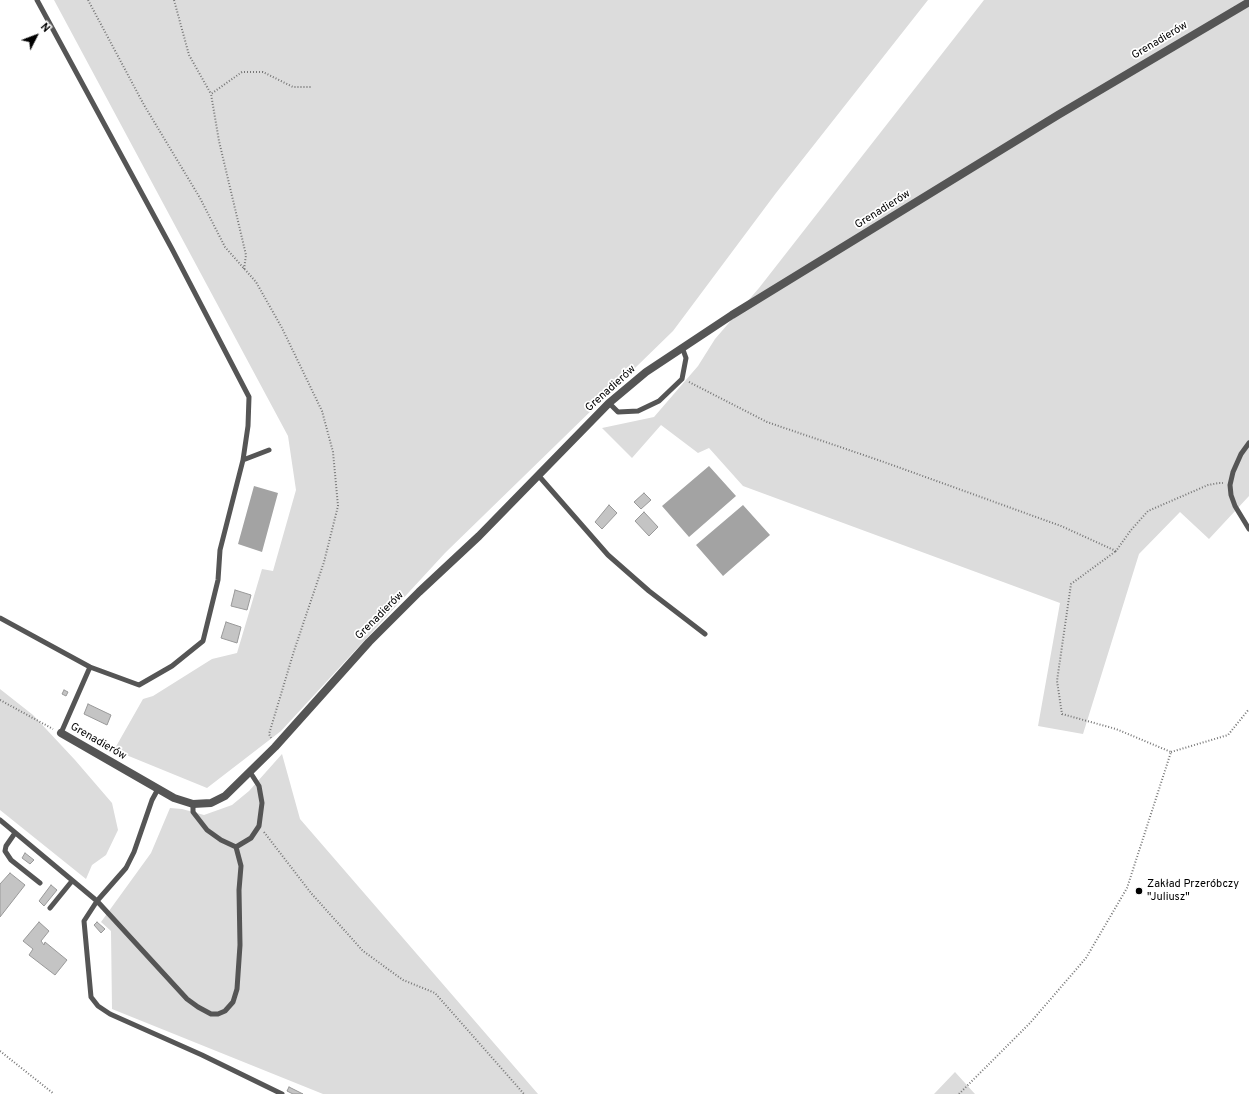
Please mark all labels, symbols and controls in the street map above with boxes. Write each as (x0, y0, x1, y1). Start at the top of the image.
north arrow (16, 16, 56, 56)
street label: Grenadierów (1130, 19, 1190, 63)
text: N (37, 20, 53, 36)
street label: Grenadierów (853, 188, 913, 232)
street label: Grenadierów (583, 363, 639, 415)
street label: Grenadierów (353, 589, 407, 643)
street label: Grenadierów (68, 721, 128, 763)
place label: Zakład Przeróbczy "Juliusz" (1147, 878, 1239, 904)
marker: Zakład Przeróbczy "Juliusz" (1134, 886, 1144, 896)

